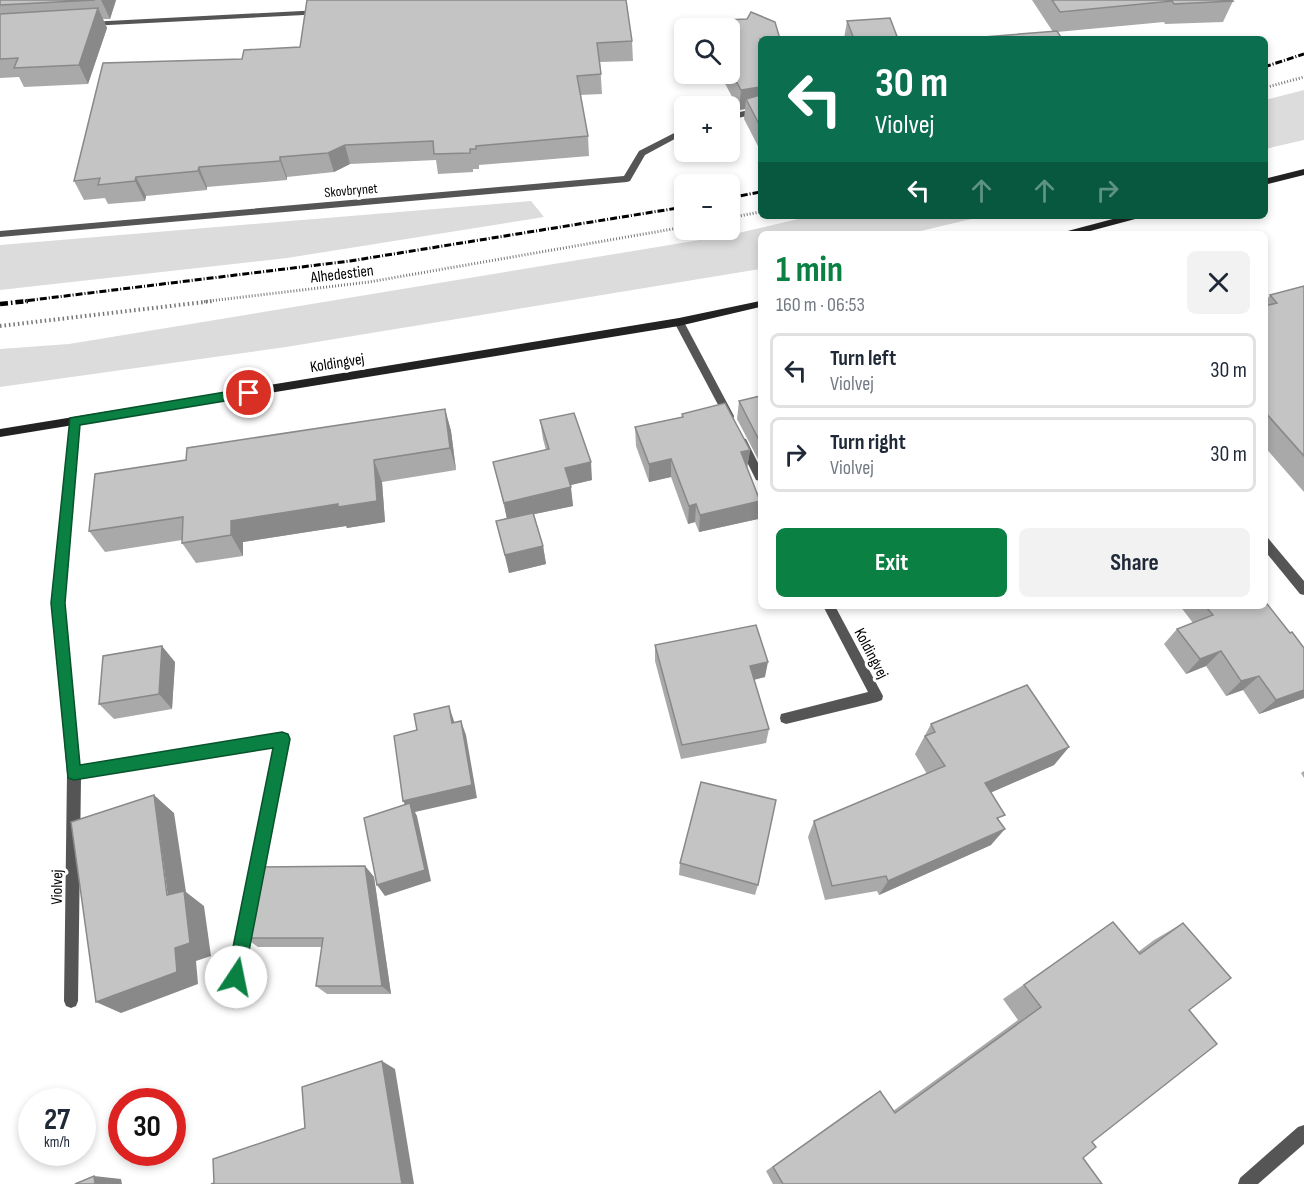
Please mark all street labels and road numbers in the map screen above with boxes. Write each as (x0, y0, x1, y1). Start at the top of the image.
street label: Skovbrynet (324, 180, 378, 201)
street label: Alhedestien (309, 261, 375, 288)
street label: Koldingvej (309, 350, 366, 377)
street label: Koldingvej (849, 625, 892, 682)
street label: Violvej (48, 869, 67, 905)

